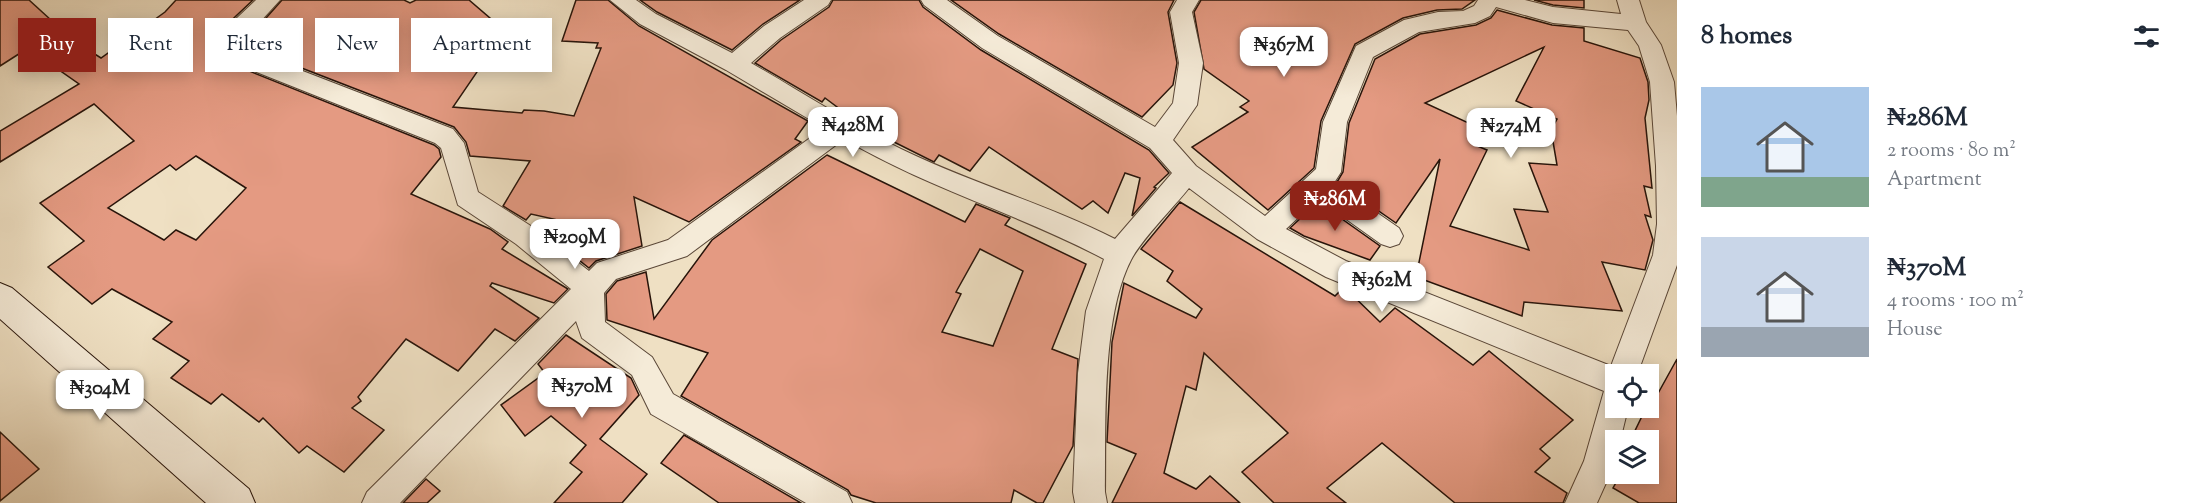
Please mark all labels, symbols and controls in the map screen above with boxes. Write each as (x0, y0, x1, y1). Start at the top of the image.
chip: Buy (18, 18, 96, 72)
chip: Rent (108, 18, 193, 72)
chip: Filters (205, 18, 303, 72)
chip: New (315, 18, 399, 72)
chip: Apartment (411, 18, 552, 72)
text: 8 homes (1701, 18, 1792, 55)
icon: filters (2130, 20, 2163, 53)
pin: ₦367M (1242, 27, 1326, 78)
text: ₦367M (1254, 32, 1314, 61)
text: ₦286M (1887, 100, 1968, 137)
pin: ₦428M (811, 107, 895, 158)
pin: ₦274M (1469, 108, 1553, 159)
icon: home (1749, 111, 1821, 183)
text: ₦428M (822, 112, 884, 141)
text: ₦274M (1481, 113, 1541, 142)
text: 2 rooms · 80 m² (1887, 137, 2016, 166)
text: Apartment (1887, 166, 1982, 195)
pin: ₦286M (1293, 181, 1377, 232)
text: ₦286M (1304, 186, 1366, 215)
pin: ₦209M (533, 219, 617, 270)
text: ₦209M (544, 224, 606, 253)
text: ₦370M (1887, 250, 1966, 287)
icon: home (1749, 261, 1821, 333)
pin: ₦362M (1340, 262, 1424, 313)
text: ₦362M (1352, 267, 1412, 296)
text: 4 rooms · 100 m² (1887, 287, 2024, 316)
text: House (1887, 316, 1942, 345)
map controls (1605, 364, 1659, 484)
button: locate (1605, 364, 1659, 418)
pin: ₦370M (540, 368, 624, 419)
pin: ₦304M (58, 370, 142, 421)
text: ₦370M (552, 373, 612, 402)
text: ₦304M (70, 375, 130, 404)
button: layers (1605, 430, 1659, 484)

